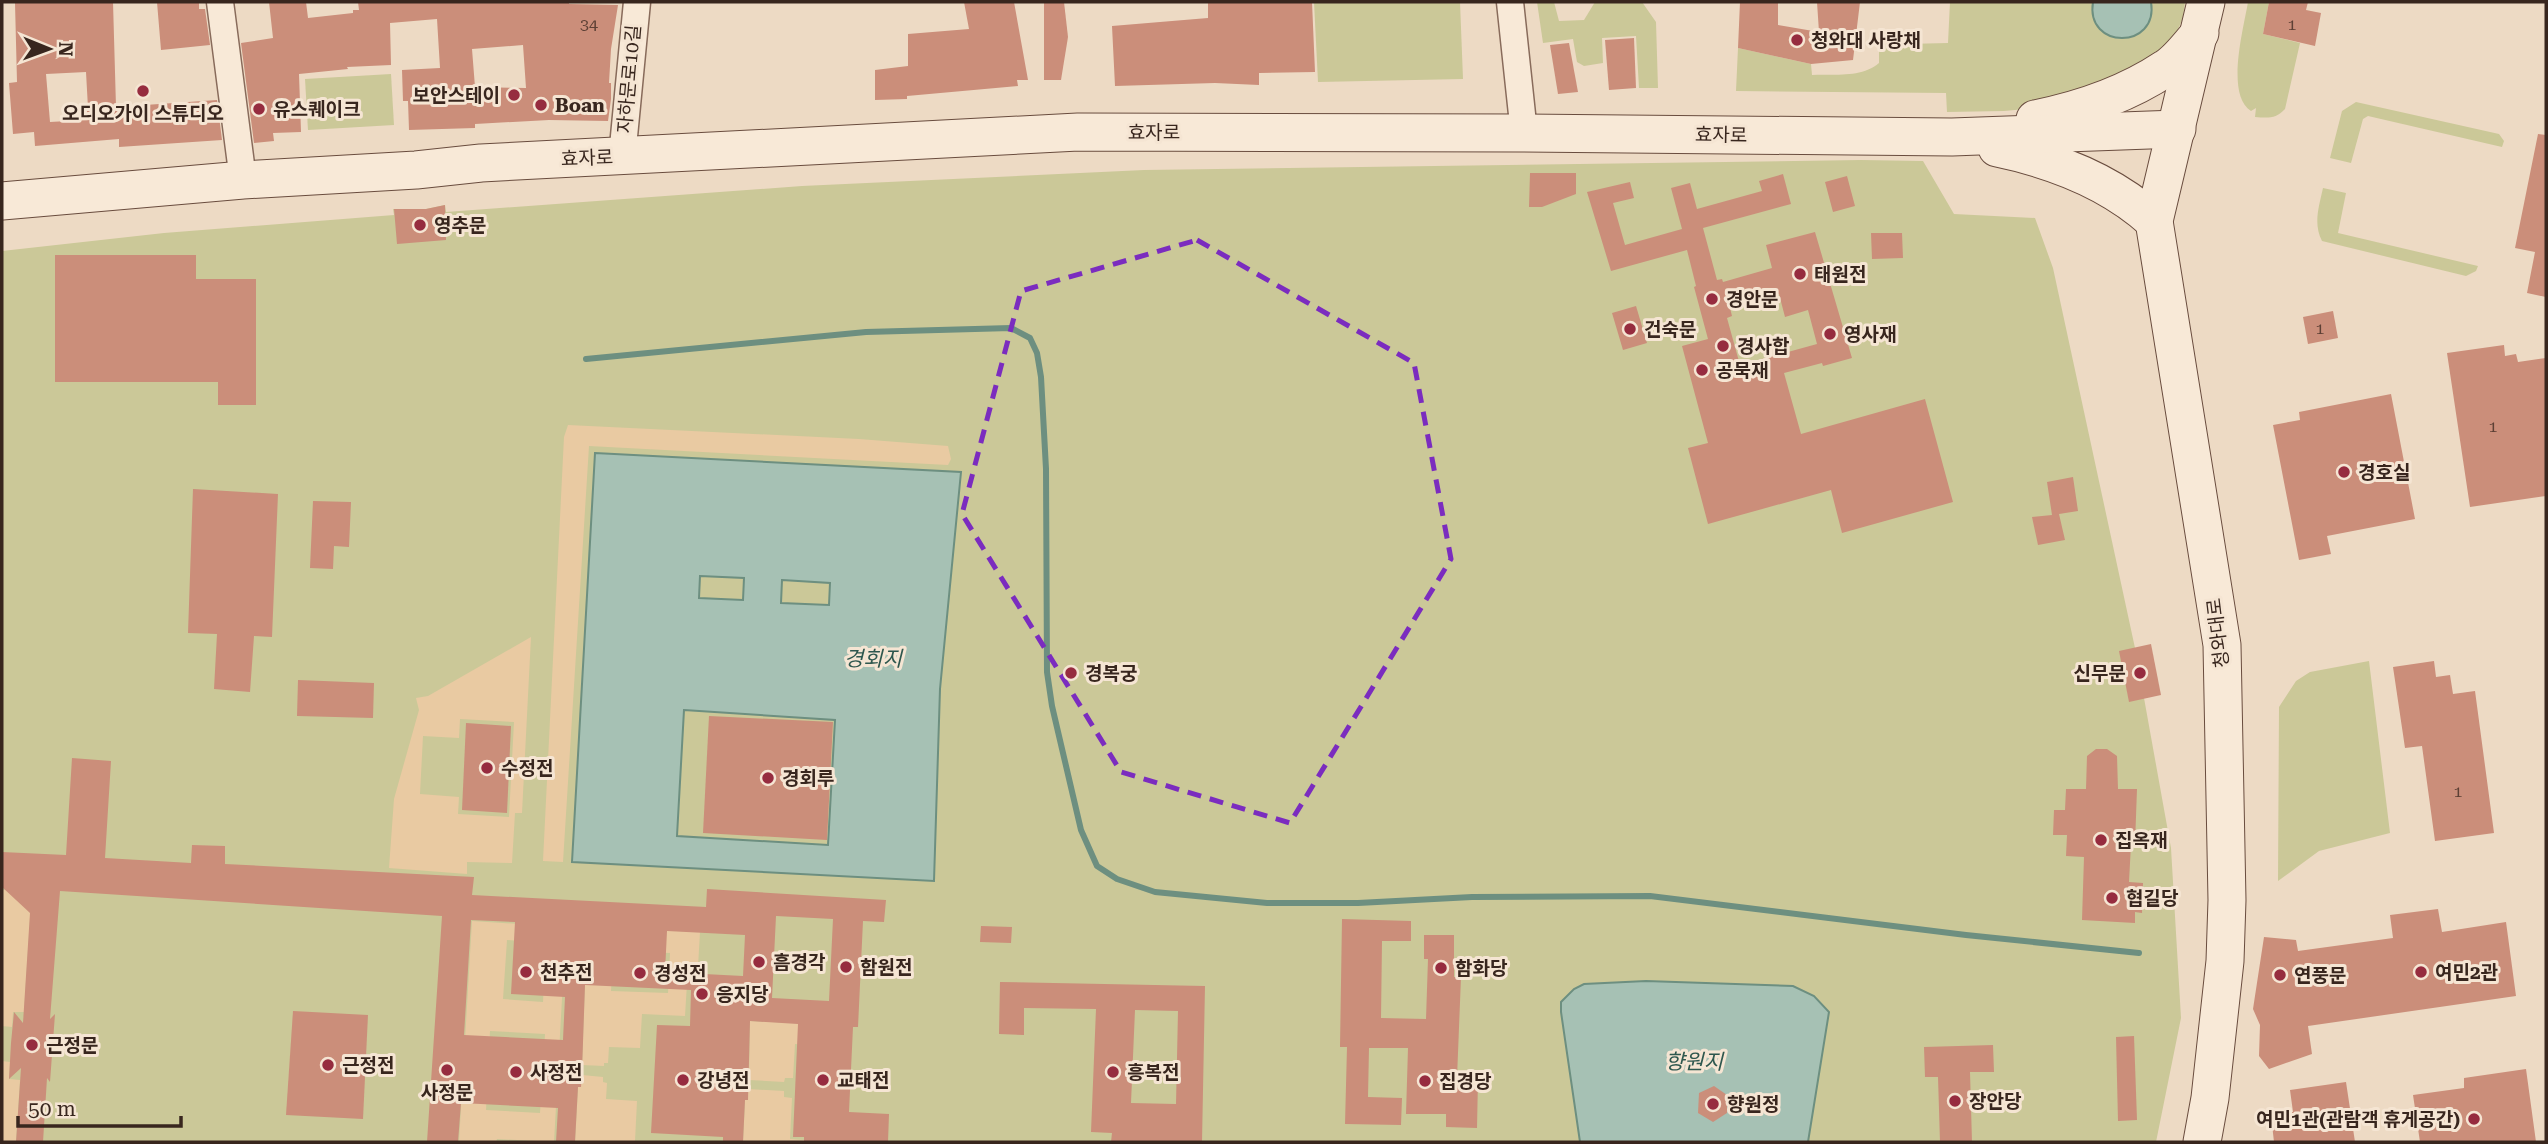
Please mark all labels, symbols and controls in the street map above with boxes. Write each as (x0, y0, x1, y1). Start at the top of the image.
north arrow (14, 14, 84, 84)
house number: 34 (580, 15, 598, 34)
house number: 1 (2288, 15, 2297, 34)
street label: 자하문로10길 (613, 24, 645, 134)
place label: 청와대 사랑채 (1811, 29, 1921, 52)
marker: 청와대 사랑채 (1789, 32, 1805, 48)
text: N (54, 42, 77, 57)
marker: 오디오가이 스튜디오 (135, 83, 151, 99)
place label: 보안스테이 (413, 84, 500, 107)
marker: 보안스테이 (506, 87, 522, 103)
place label: Boan (555, 94, 605, 117)
marker: Boan (533, 97, 549, 113)
place label: 유스퀘이크 (273, 98, 360, 121)
marker: 유스퀘이크 (251, 101, 267, 117)
place label: 오디오가이 스튜디오 (62, 102, 224, 125)
street label: 효자로 (1128, 121, 1180, 144)
street label: 효자로 (1695, 123, 1747, 147)
street label: 효자로 (560, 146, 614, 170)
place label: 영추문 (434, 214, 486, 237)
marker: 영추문 (412, 217, 428, 233)
place label: 태원전 (1814, 263, 1866, 286)
marker: 태원전 (1792, 266, 1808, 282)
place label: 경안문 (1726, 288, 1778, 311)
marker: 경안문 (1704, 291, 1720, 307)
place label: 건숙문 (1644, 318, 1696, 341)
house number: 1 (2316, 319, 2325, 338)
marker: 건숙문 (1622, 321, 1638, 337)
place label: 영사재 (1844, 323, 1896, 346)
marker: 영사재 (1822, 326, 1838, 342)
place label: 경사합 (1737, 335, 1789, 358)
marker: 경사합 (1715, 338, 1731, 354)
place label: 공묵재 (1716, 359, 1768, 382)
marker: 공묵재 (1694, 362, 1710, 378)
house number: 1 (2489, 417, 2498, 436)
place label: 경호실 (2358, 461, 2410, 484)
marker: 경호실 (2336, 464, 2352, 480)
street label: 청와대로 (2202, 597, 2234, 669)
water label: 경회지 (844, 647, 904, 671)
place label: 경복궁 (1085, 662, 1137, 685)
place label: 신무문 (2074, 662, 2126, 685)
marker: 경복궁 (1063, 665, 1079, 681)
marker: 신무문 (2132, 665, 2148, 681)
place label: 수정전 (501, 757, 553, 780)
marker: 수정전 (479, 760, 495, 776)
place label: 경회루 (782, 767, 834, 790)
marker: 경회루 (760, 770, 776, 786)
house number: 1 (2454, 782, 2463, 801)
place label: 집옥재 (2115, 829, 2167, 852)
marker: 집옥재 (2093, 832, 2109, 848)
place label: 협길당 (2126, 887, 2179, 910)
marker: 협길당 (2104, 890, 2120, 906)
place label: 흠경각 (773, 951, 825, 974)
marker: 흠경각 (751, 954, 767, 970)
place label: 함원전 (860, 956, 912, 979)
place label: 함화당 (1455, 957, 1508, 980)
marker: 함원전 (838, 959, 854, 975)
marker: 함화당 (1433, 960, 1449, 976)
place label: 천추전 (540, 961, 592, 984)
place label: 여민2관 (2435, 961, 2499, 984)
place label: 경성전 (654, 962, 706, 985)
marker: 천추전 (518, 964, 534, 980)
place label: 연풍문 (2294, 964, 2346, 987)
marker: 여민2관 (2413, 964, 2429, 980)
marker: 경성전 (632, 965, 648, 981)
marker: 연풍문 (2272, 967, 2288, 983)
place label: 응지당 (716, 983, 769, 1006)
marker: 응지당 (694, 986, 710, 1002)
place label: 근정문 (46, 1034, 98, 1057)
marker: 근정문 (24, 1037, 40, 1053)
water label: 향원지 (1665, 1050, 1725, 1074)
place label: 근정전 (342, 1054, 394, 1077)
marker: 근정전 (320, 1057, 336, 1073)
place label: 사정전 (530, 1061, 582, 1084)
place label: 흥복전 (1127, 1061, 1179, 1084)
marker: 사정문 (439, 1062, 455, 1078)
marker: 사정전 (508, 1064, 524, 1080)
marker: 흥복전 (1105, 1064, 1121, 1080)
place label: 강녕전 (697, 1069, 749, 1092)
place label: 교태전 (837, 1069, 889, 1092)
place label: 집경당 (1439, 1070, 1492, 1093)
marker: 강녕전 (675, 1072, 691, 1088)
marker: 교태전 (815, 1072, 831, 1088)
marker: 집경당 (1417, 1073, 1433, 1089)
place label: 사정문 (421, 1081, 473, 1104)
scale bar (18, 1084, 180, 1128)
place label: 장안당 (1969, 1090, 2022, 1113)
place label: 향원정 (1727, 1093, 1779, 1116)
marker: 장안당 (1947, 1093, 1963, 1109)
marker: 향원정 (1705, 1096, 1721, 1112)
text: 50 m (28, 1097, 76, 1121)
place label: 여민1관(관람객 휴게공간) (2256, 1108, 2460, 1131)
marker: 여민1관(관람객 휴게공간) (2466, 1111, 2482, 1127)

